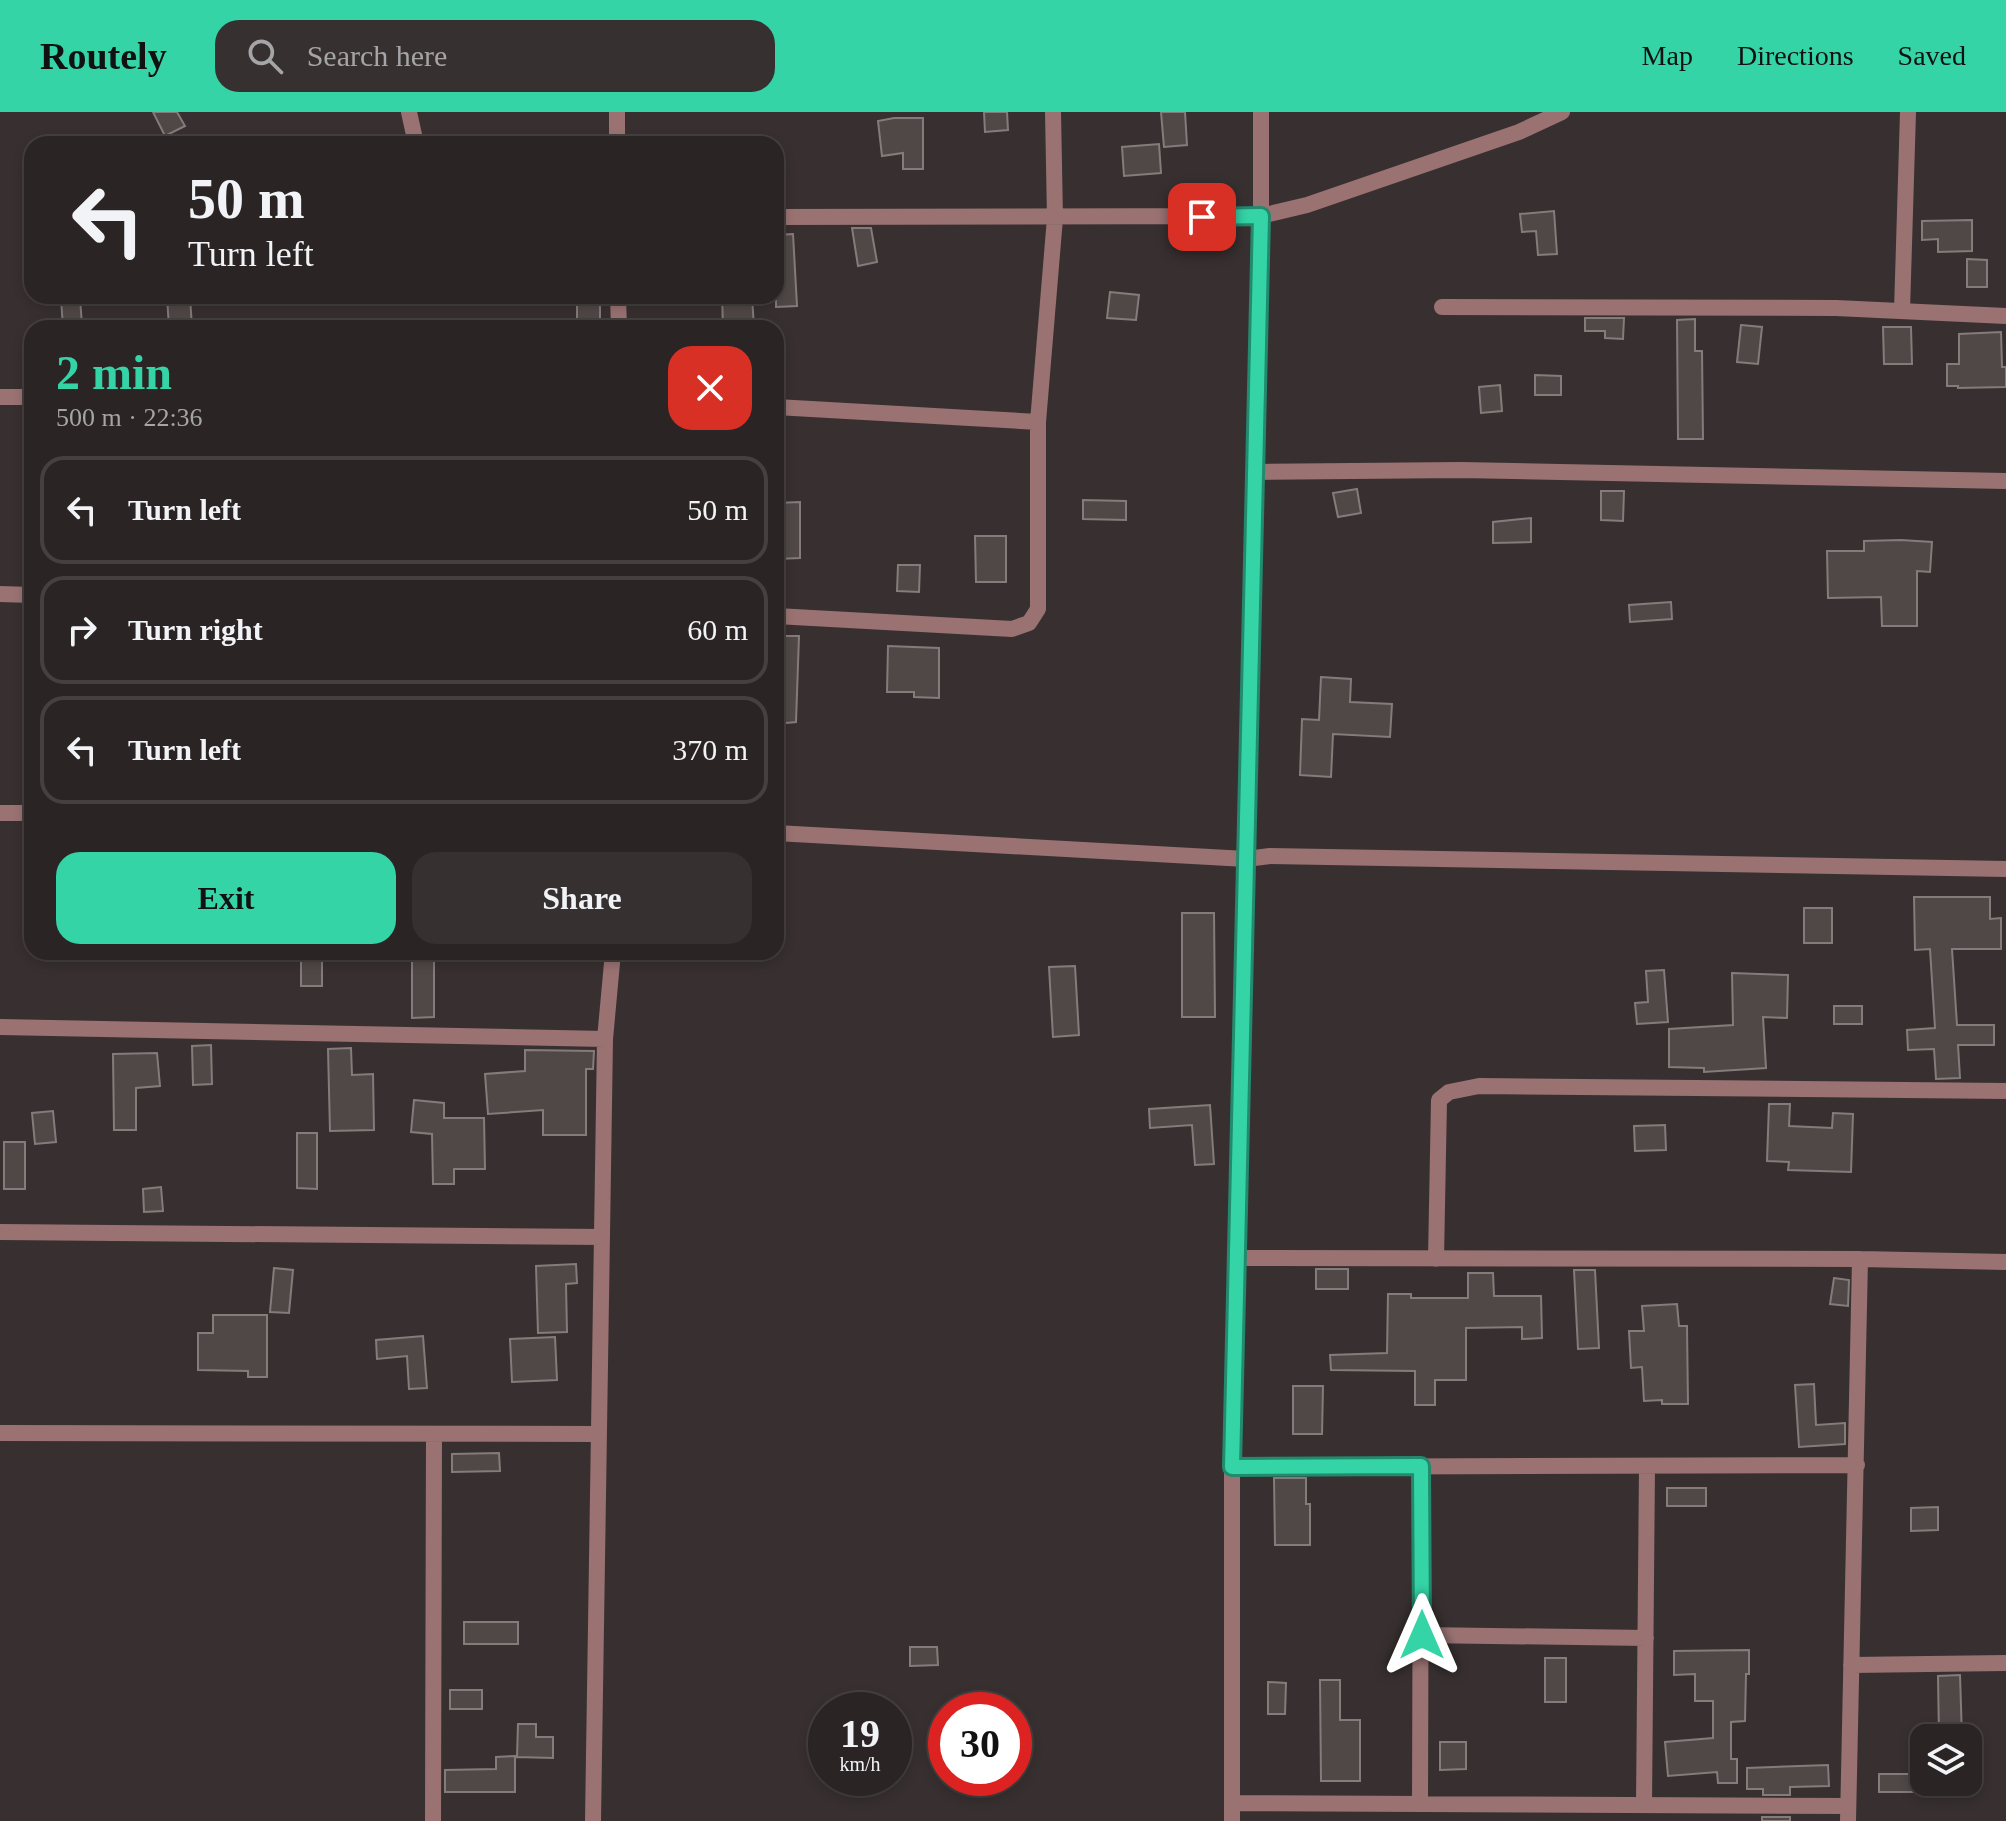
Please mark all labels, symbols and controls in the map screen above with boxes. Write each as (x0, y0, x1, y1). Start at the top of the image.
search box (215, 20, 775, 92)
icon: search (243, 34, 287, 78)
text: Routely (40, 35, 167, 77)
text: Search here (307, 39, 447, 72)
text: Map (1642, 40, 1693, 71)
text: Directions (1737, 40, 1854, 71)
text: Saved (1898, 40, 1966, 71)
icon: left (56, 168, 160, 272)
text: 50 m (188, 168, 305, 230)
pin (1168, 183, 1236, 251)
icon: arrive (1180, 195, 1224, 239)
text: Turn left (188, 234, 314, 274)
text: 2 min (56, 346, 172, 399)
button: close (668, 346, 752, 430)
text: 500 m · 22:36 (56, 403, 203, 432)
icon: left (60, 488, 104, 532)
text: Turn left (128, 493, 241, 526)
text: 50 m (687, 493, 748, 526)
icon: right (60, 608, 104, 652)
text: Turn right (128, 613, 263, 646)
text: 60 m (687, 613, 748, 646)
icon: left (60, 728, 104, 772)
text: Turn left (128, 733, 241, 766)
text: 370 m (672, 733, 748, 766)
button: Exit (56, 852, 396, 944)
button: Share (412, 852, 752, 944)
position arrow (1380, 1593, 1464, 1677)
speed limit sign: 30 (928, 1692, 1032, 1796)
text: 19 (840, 1711, 880, 1756)
map controls (1910, 1724, 1982, 1796)
button: layers (1910, 1724, 1982, 1796)
text: km/h (839, 1753, 881, 1775)

